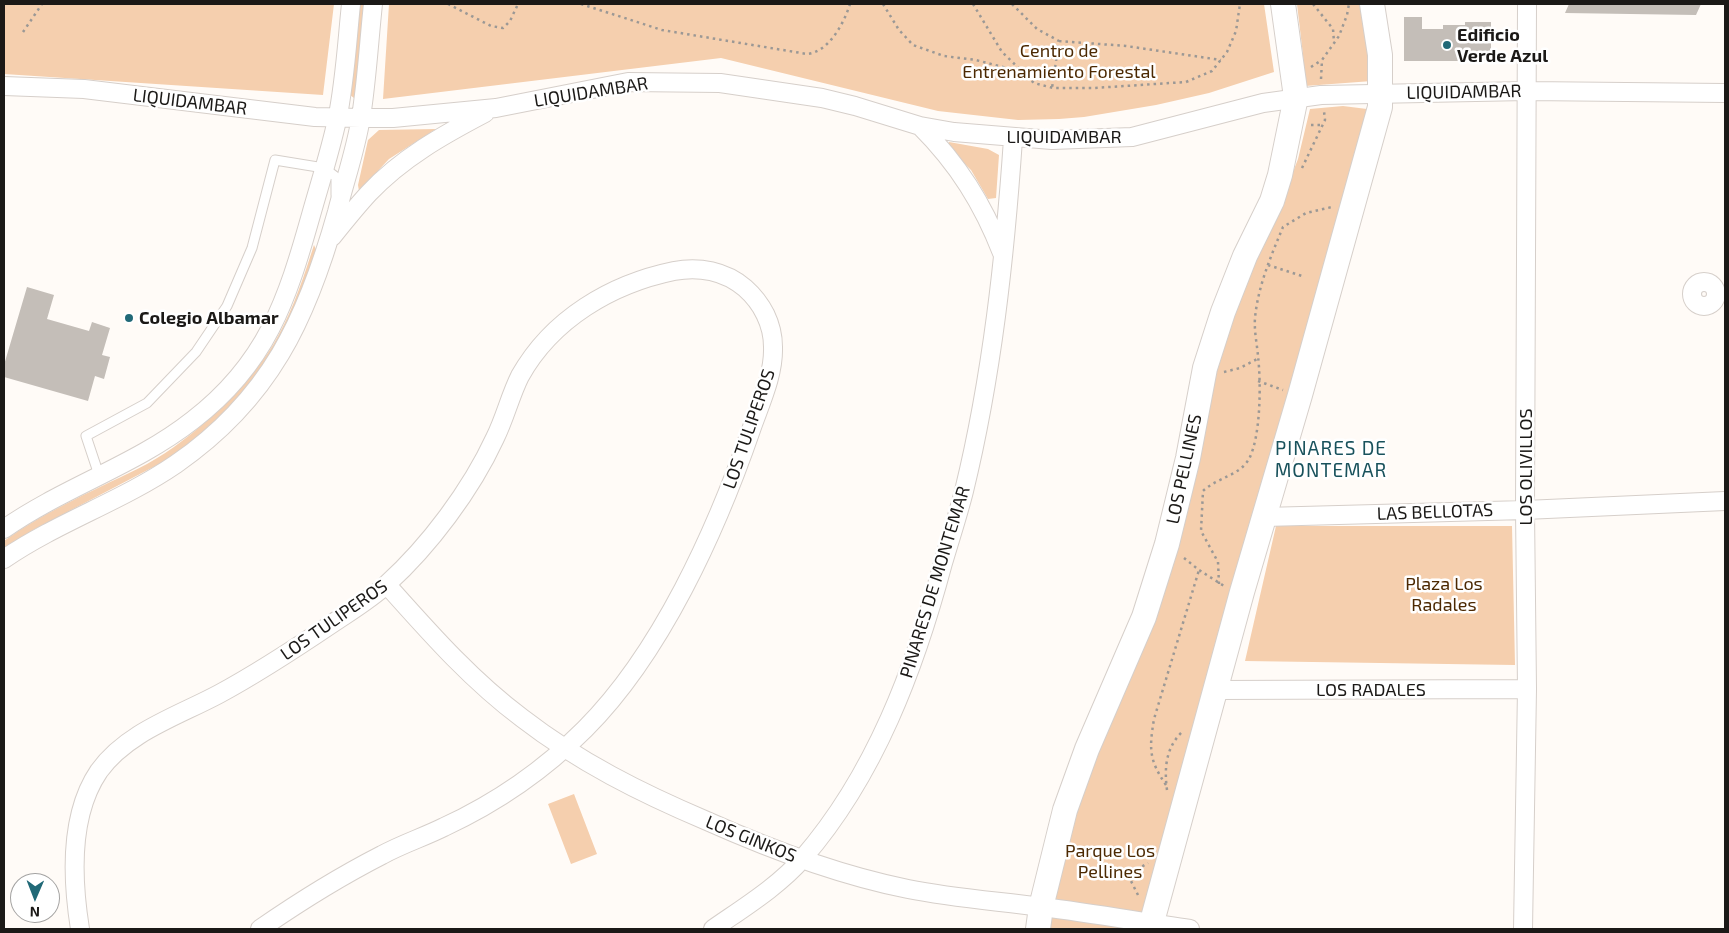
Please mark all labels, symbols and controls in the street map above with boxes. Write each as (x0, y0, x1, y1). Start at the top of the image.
place label: Edificio Verde Azul (1457, 24, 1548, 66)
marker: Edificio Verde Azul (1441, 39, 1453, 51)
park label: Centro de Entrenamiento Forestal (962, 40, 1156, 82)
street label: LIQUIDAMBAR (532, 72, 650, 112)
street label: LIQUIDAMBAR (1406, 80, 1522, 104)
street label: LIQUIDAMBAR (132, 84, 248, 120)
street label: LIQUIDAMBAR (1006, 126, 1122, 148)
place label: Colegio Albamar (139, 307, 279, 329)
marker: Colegio Albamar (123, 312, 135, 324)
street label: LOS TULIPEROS (718, 366, 780, 492)
street label: LOS OLIVILLOS (1515, 408, 1537, 526)
street label: LOS PELLINES (1162, 412, 1206, 526)
district label: PINARES DE MONTEMAR (1274, 438, 1388, 482)
street label: PINARES DE MONTEMAR (895, 483, 975, 681)
street label: LAS BELLOTAS (1376, 499, 1494, 525)
park label: Plaza Los Radales (1405, 573, 1483, 616)
street label: LOS TULIPEROS (276, 575, 392, 665)
street label: LOS RADALES (1316, 679, 1426, 701)
street label: LOS GINKOS (702, 811, 800, 867)
park label: Parque Los Pellines (1065, 840, 1155, 882)
north arrow (10, 873, 60, 923)
text: N (30, 904, 40, 921)

